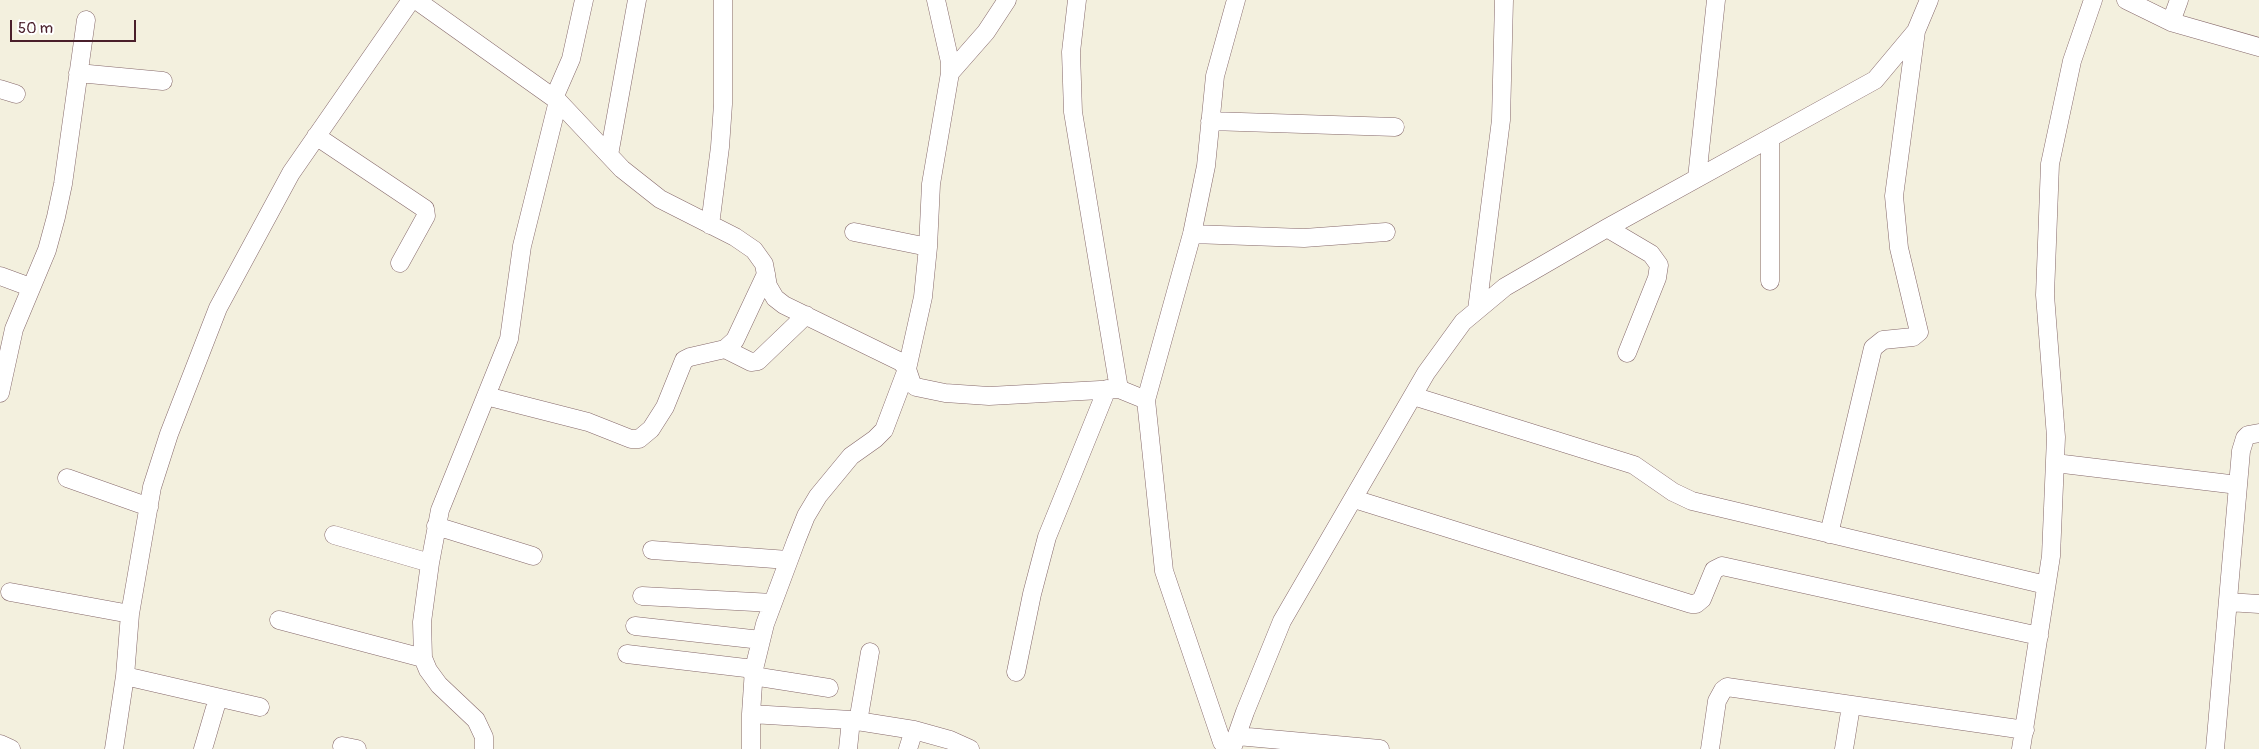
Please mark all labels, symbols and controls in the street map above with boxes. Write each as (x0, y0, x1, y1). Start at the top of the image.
scale bar (12, 10, 139, 42)
text: 50 m (18, 19, 53, 38)

